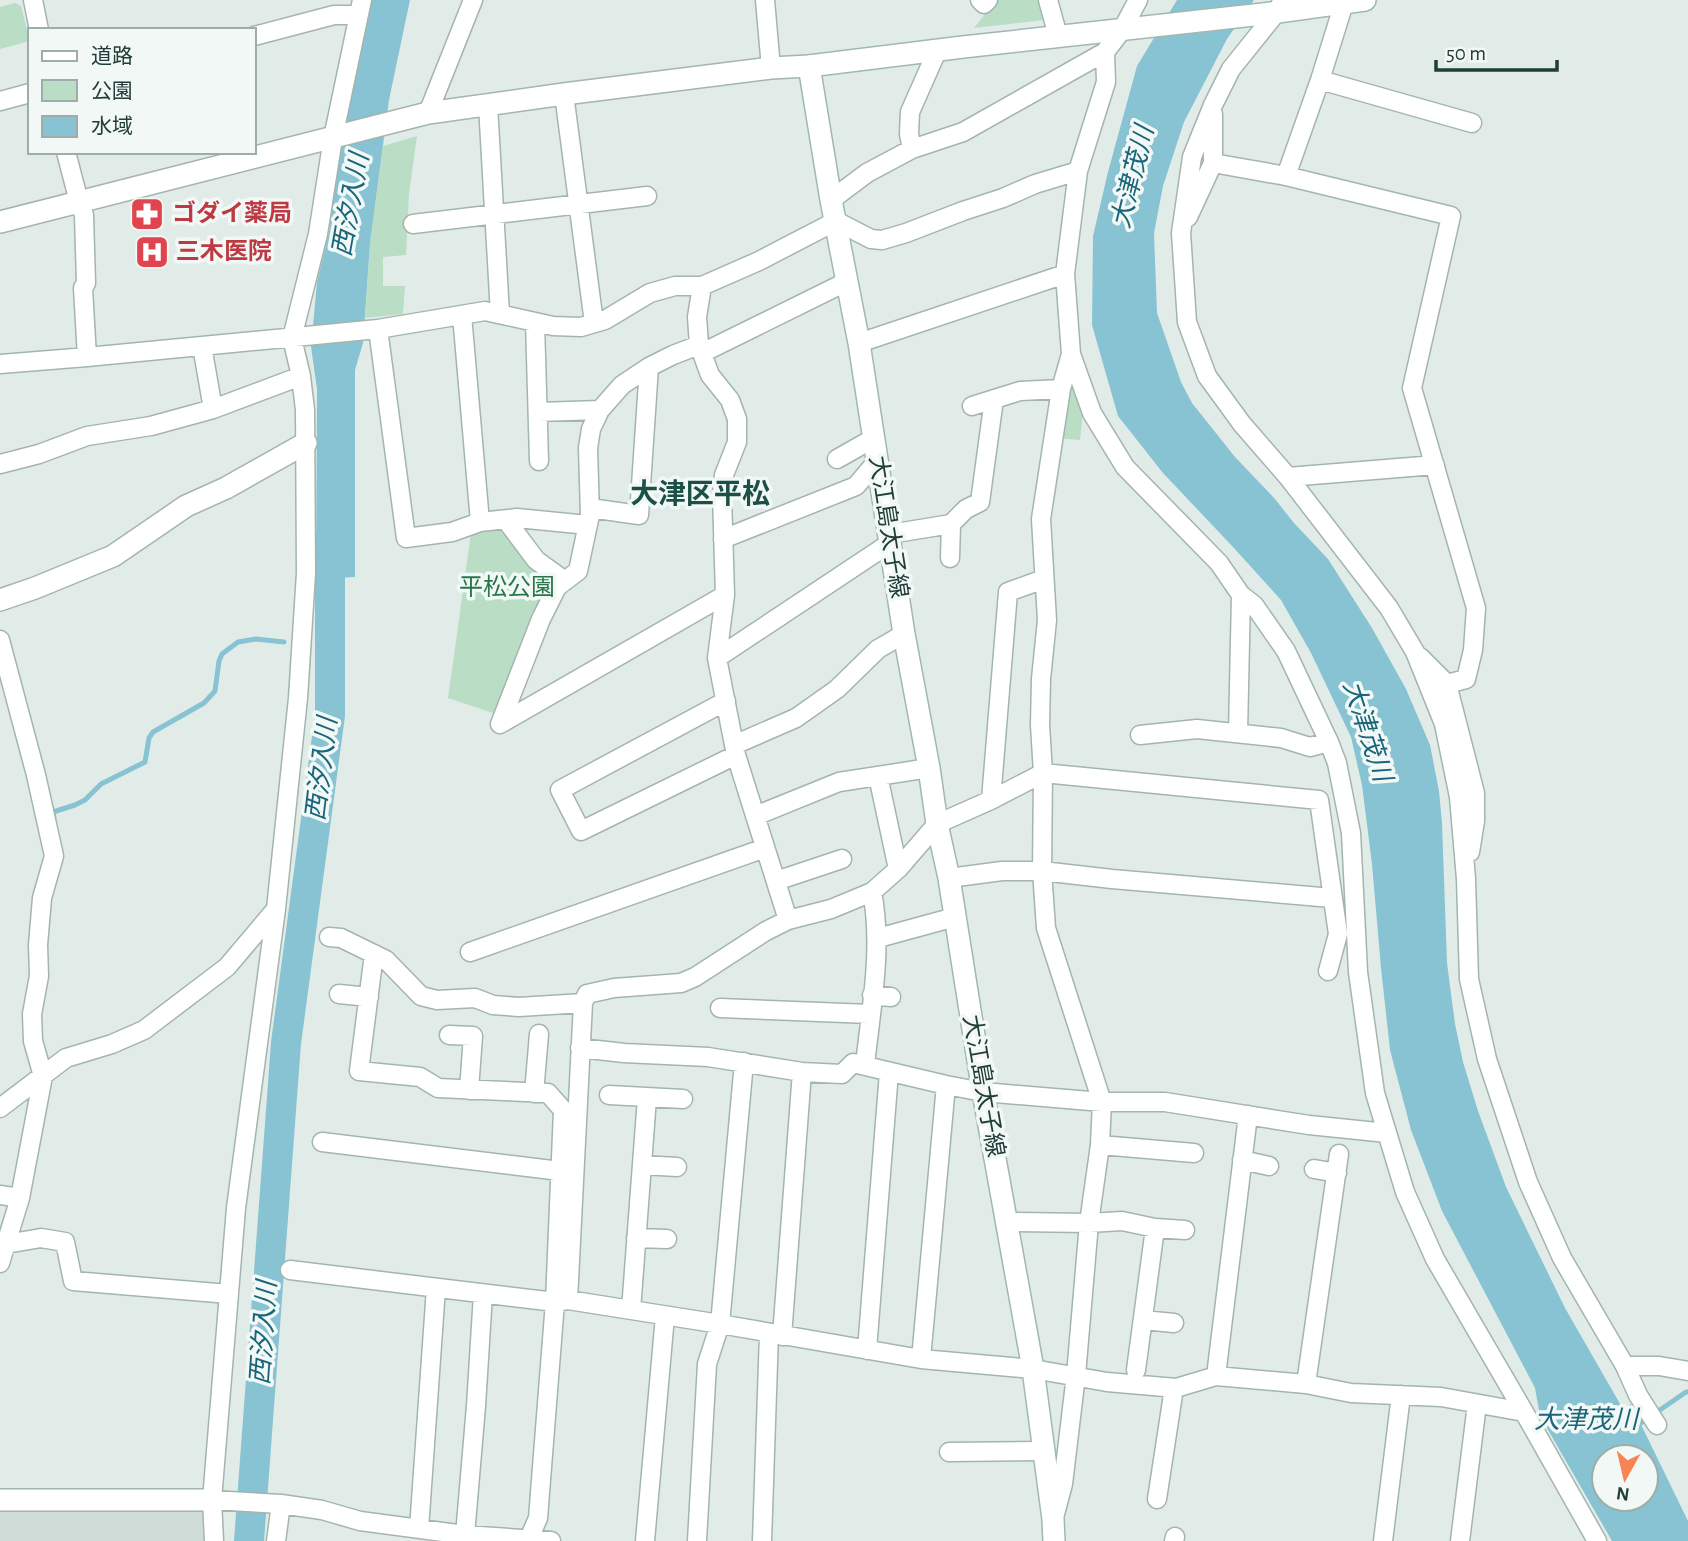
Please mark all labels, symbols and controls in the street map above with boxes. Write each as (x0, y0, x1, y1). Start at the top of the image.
legend (28, 28, 256, 154)
scale bar (1436, 28, 1557, 72)
text: 50 m (1446, 43, 1486, 64)
text: 道路 (91, 45, 133, 67)
text: 公園 (91, 81, 133, 102)
text: 水域 (91, 115, 133, 137)
water label: 大津茂川 (1107, 120, 1159, 231)
water label: 西汐入川 (328, 148, 373, 258)
pharmacy icon: ゴダイ薬局 (128, 195, 166, 233)
place label: ゴダイ薬局 (172, 200, 292, 226)
hospital icon: 三木医院 (133, 233, 171, 271)
place label: 三木医院 (176, 238, 272, 264)
street label: 大江島太子線 (865, 454, 913, 600)
district label: 大津区平松 (630, 479, 770, 509)
park label: 平松公園 (459, 574, 555, 600)
water label: 大津茂川 (1339, 677, 1397, 787)
water label: 西汐入川 (302, 713, 342, 822)
street label: 大江島太子線 (959, 1013, 1009, 1159)
water label: 西汐入川 (246, 1277, 281, 1386)
water label: 大津茂川 (1534, 1406, 1641, 1433)
north arrow (1590, 1443, 1660, 1513)
text: N (1615, 1483, 1631, 1504)

